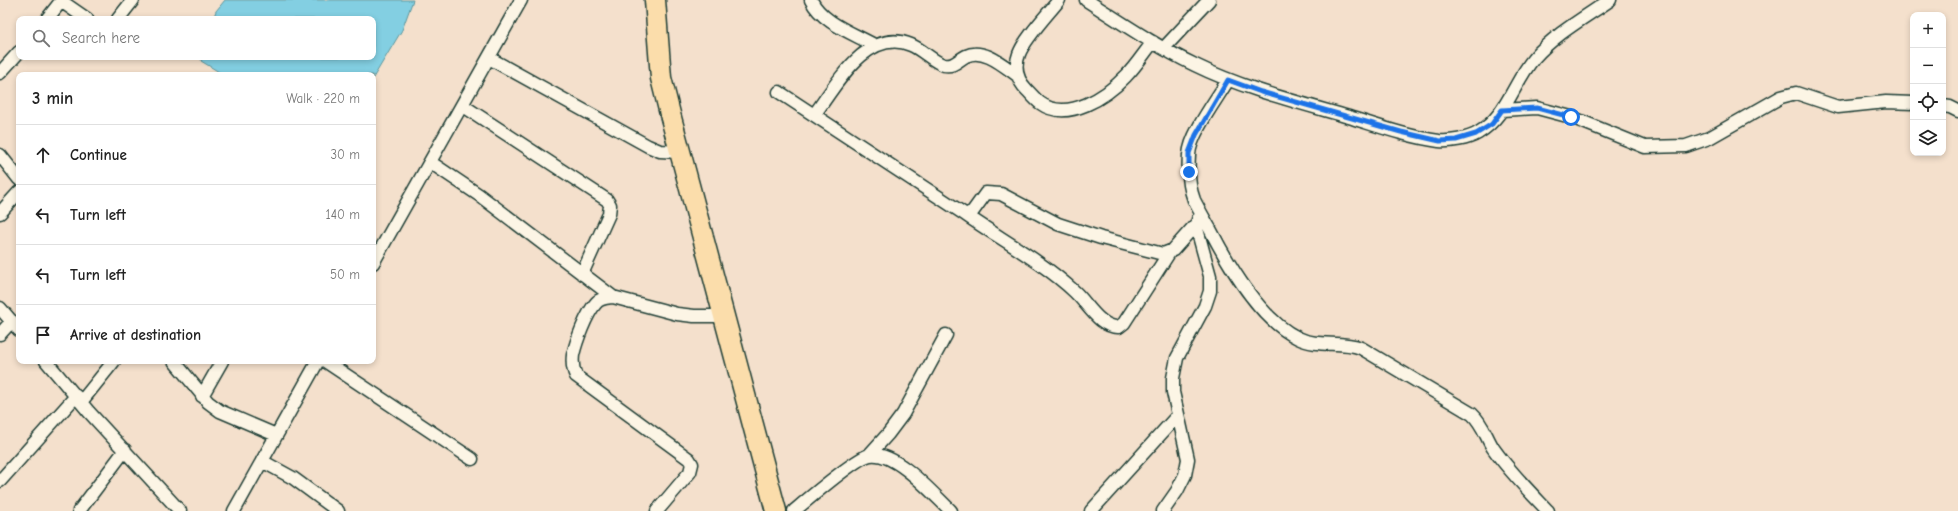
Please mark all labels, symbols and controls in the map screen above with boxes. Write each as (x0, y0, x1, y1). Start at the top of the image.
map controls (1910, 12, 1946, 156)
button: + (1910, 12, 1946, 48)
search box (16, 16, 376, 60)
icon: search (30, 27, 52, 49)
text: Search here (62, 29, 140, 47)
button: − (1910, 48, 1946, 84)
button: locate (1910, 84, 1946, 120)
text: 3 min (32, 89, 73, 108)
text: Walk · 220 m (286, 91, 360, 106)
route start (1562, 108, 1580, 126)
button: layers (1910, 120, 1946, 156)
icon: ahead (32, 144, 54, 166)
text: Continue (70, 146, 127, 164)
text: 30 m (330, 147, 360, 162)
route end (1180, 163, 1198, 181)
icon: left (32, 204, 54, 226)
text: Turn left (70, 206, 126, 224)
text: 140 m (326, 207, 360, 222)
icon: left (32, 264, 54, 286)
text: Turn left (70, 266, 126, 284)
text: 50 m (330, 267, 360, 282)
icon: arrive (32, 324, 54, 346)
text: Arrive at destination (70, 326, 201, 344)

